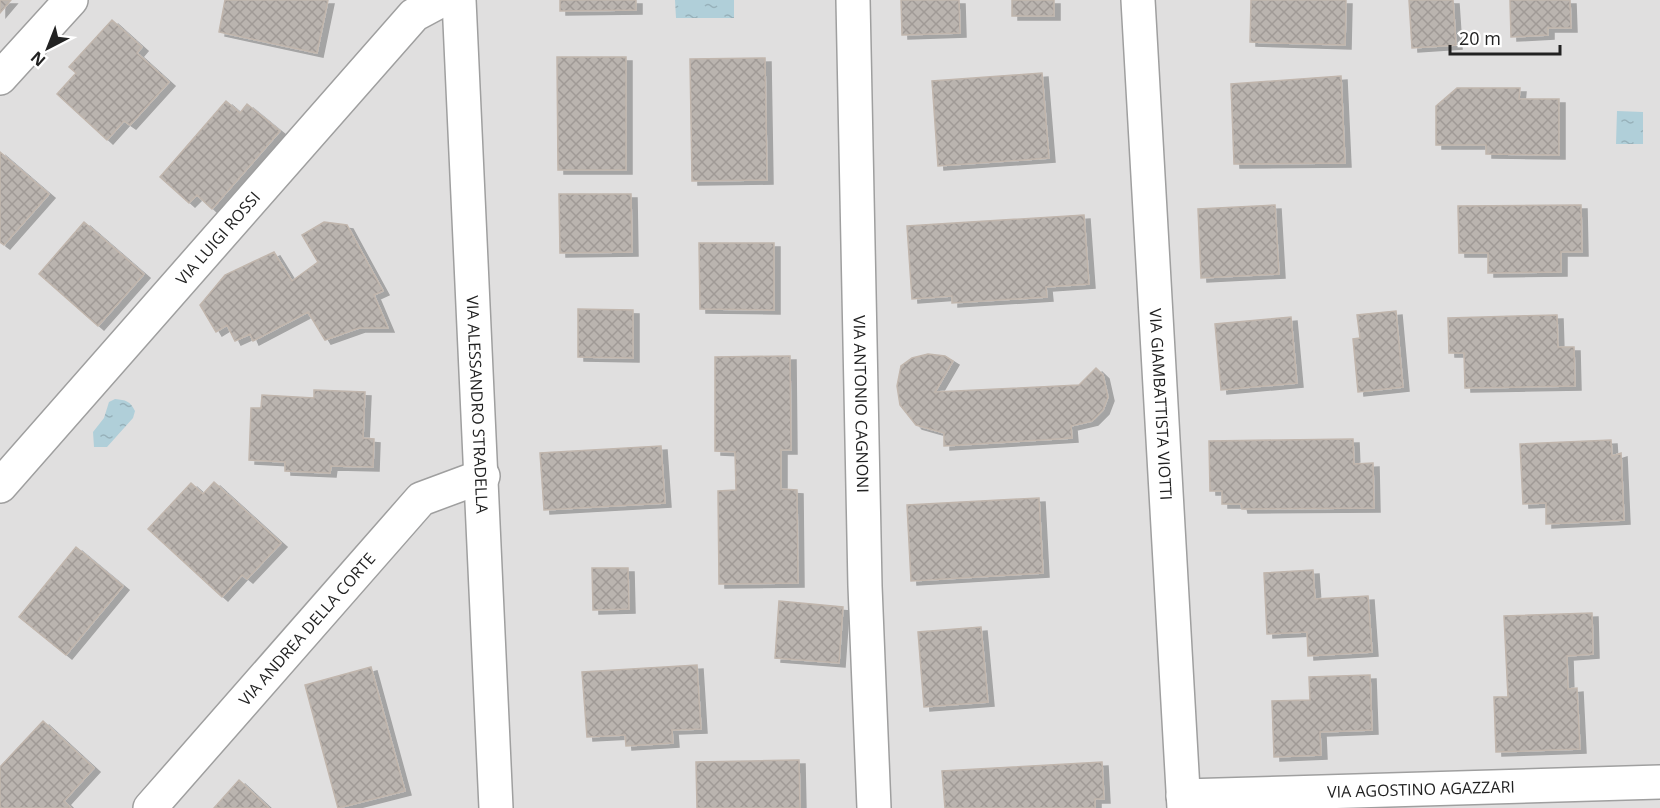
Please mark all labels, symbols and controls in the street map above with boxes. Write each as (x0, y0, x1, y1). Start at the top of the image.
north arrow (18, 18, 78, 78)
scale bar (1450, 18, 1560, 56)
text: 20 m (1459, 26, 1501, 50)
text: N (26, 47, 50, 72)
street label: VIA LUIGI ROSSI (171, 187, 265, 289)
street label: VIA ALESSANDRO STRADELLA (462, 295, 494, 515)
street label: VIA GIAMBATTISTA VIOTTI (1145, 308, 1177, 501)
street label: VIA ANTONIO CAGNONI (848, 315, 874, 493)
street label: VIA ANDREA DELLA CORTE (234, 548, 380, 710)
street label: VIA AGOSTINO AGAZZARI (1327, 775, 1515, 803)

